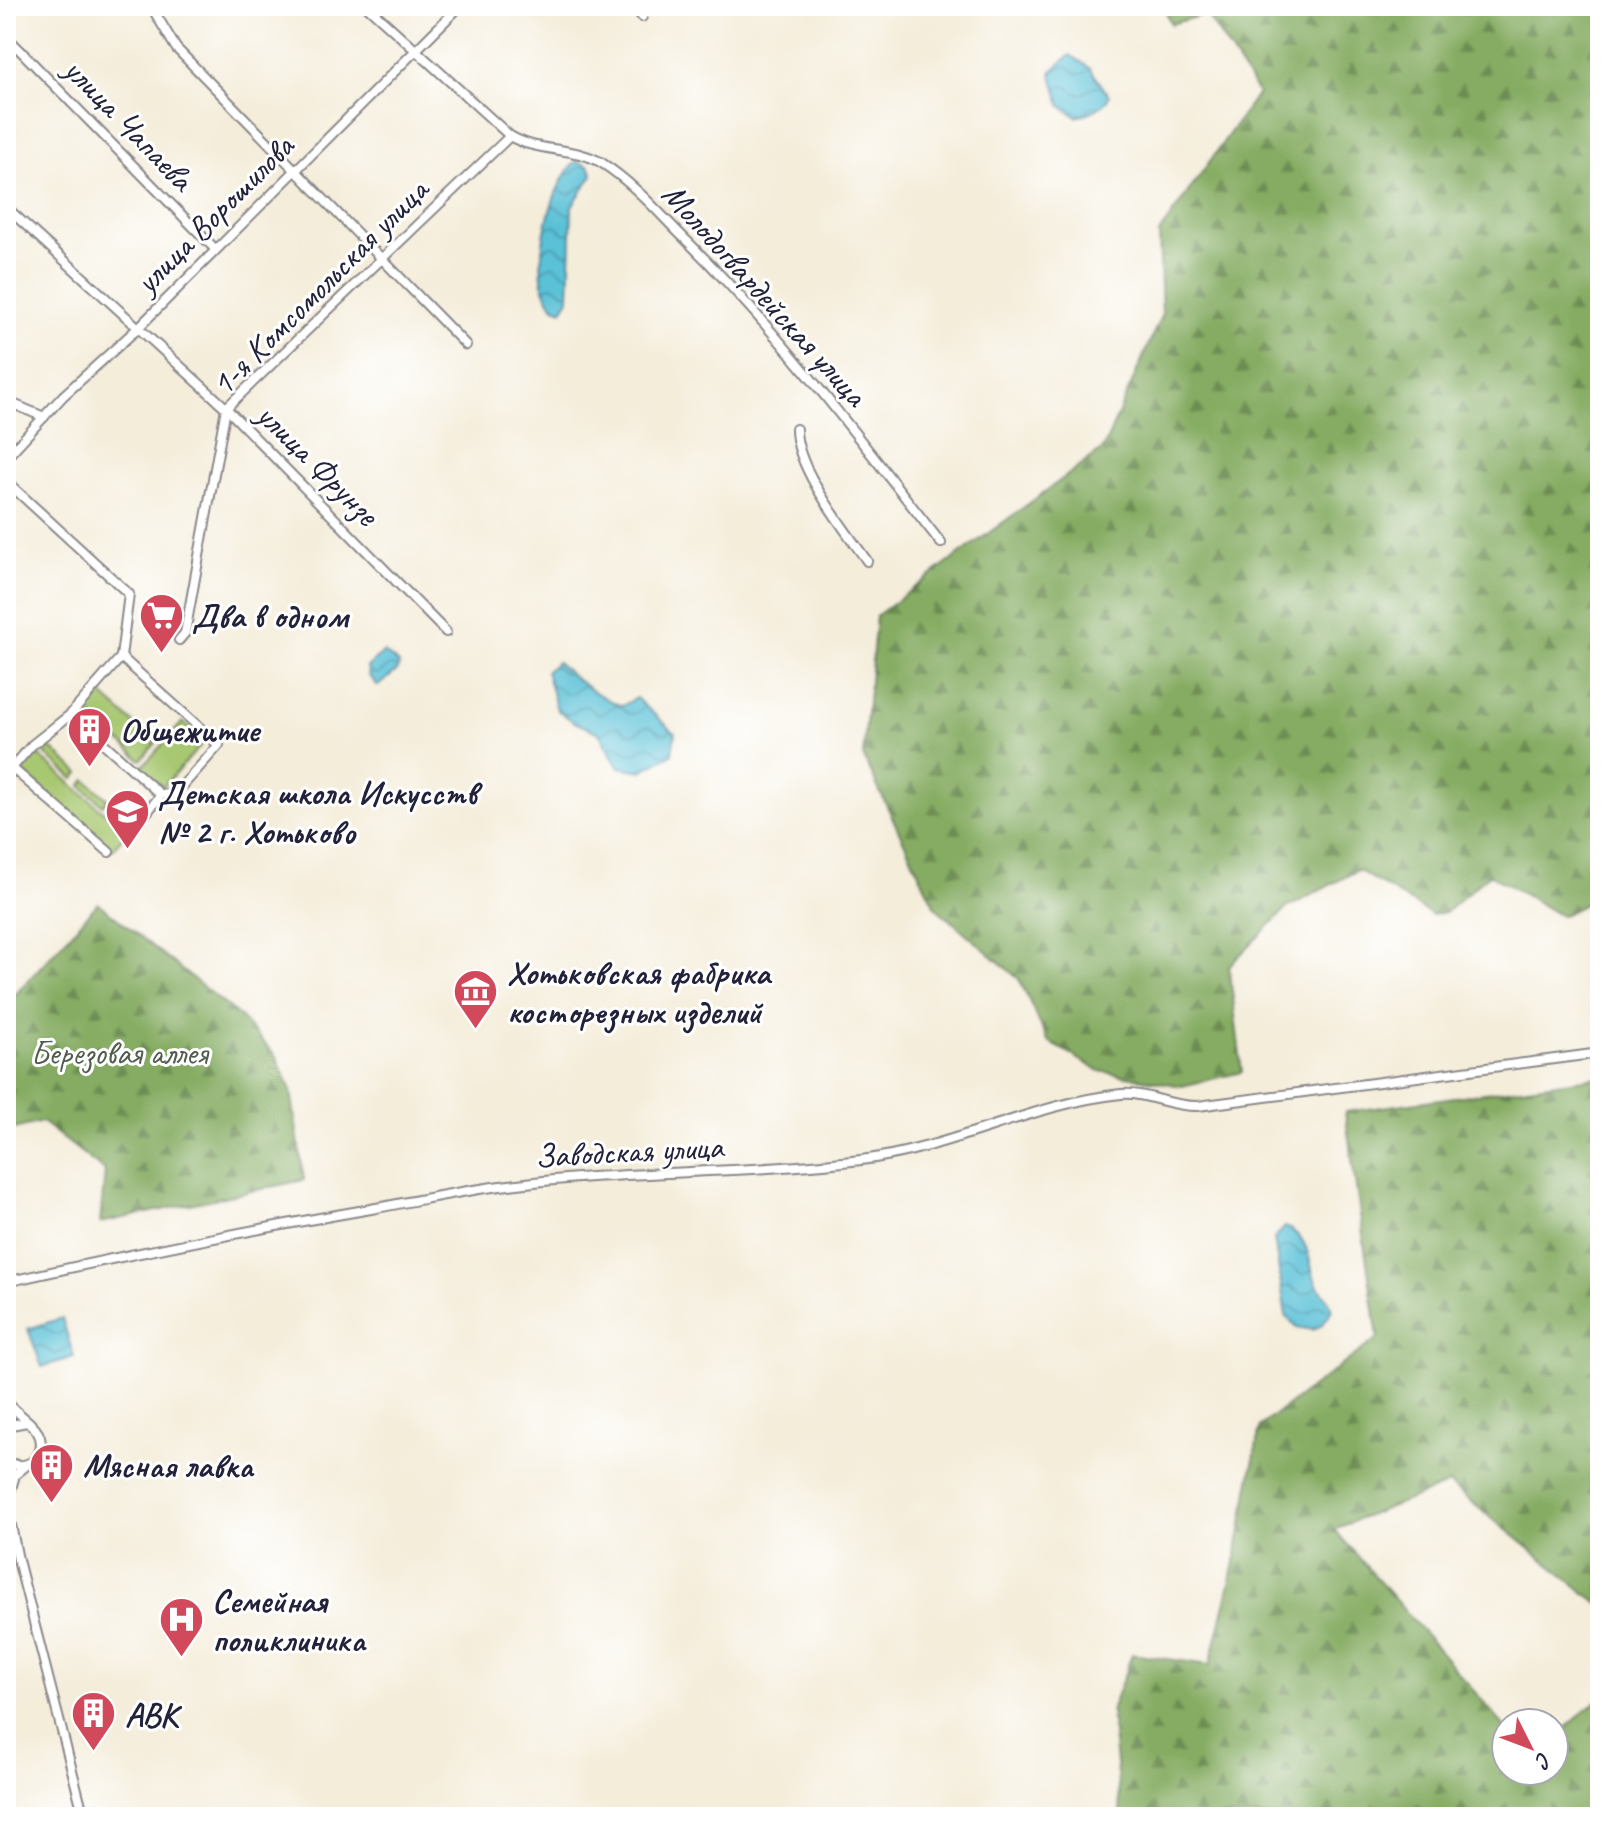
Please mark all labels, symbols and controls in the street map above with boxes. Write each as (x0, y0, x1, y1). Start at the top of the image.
street label: улица Чапаева (54, 47, 205, 201)
street label: улица Ворошилова (124, 124, 304, 304)
street label: 1-я Комсомольская улица (201, 167, 439, 405)
street label: Молодогвардейская улица (653, 173, 878, 417)
street label: улица Фрунзе (246, 392, 390, 536)
supermarket icon: Два в одном (137, 591, 185, 654)
place label: Два в одном (192, 594, 351, 637)
building icon: Общежитие (65, 705, 113, 768)
place label: Общежитие (120, 708, 262, 751)
place label: Детская школа Искусств № 2 г. Хотьково (158, 771, 483, 853)
school or university icon: Детская школа Искусств № 2 г. Хотьково (103, 788, 151, 851)
place label: Хотьковская фабрика косторезных изделий (507, 951, 773, 1034)
museum icon: Хотьковская фабрика косторезных изделий (452, 968, 500, 1031)
park label: Березовая аллея (31, 1031, 210, 1074)
street label: Заводская улица (534, 1124, 726, 1177)
building icon: Мясная лавка (28, 1441, 76, 1504)
place label: Мясная лавка (83, 1444, 255, 1487)
place label: Семейная поликлиника (212, 1579, 367, 1661)
hospital icon: Семейная поликлиника (157, 1596, 205, 1659)
building icon: ABK (70, 1690, 118, 1753)
place label: ABK (125, 1693, 182, 1736)
north arrow (1490, 1707, 1570, 1787)
text: С (1528, 1746, 1558, 1775)

